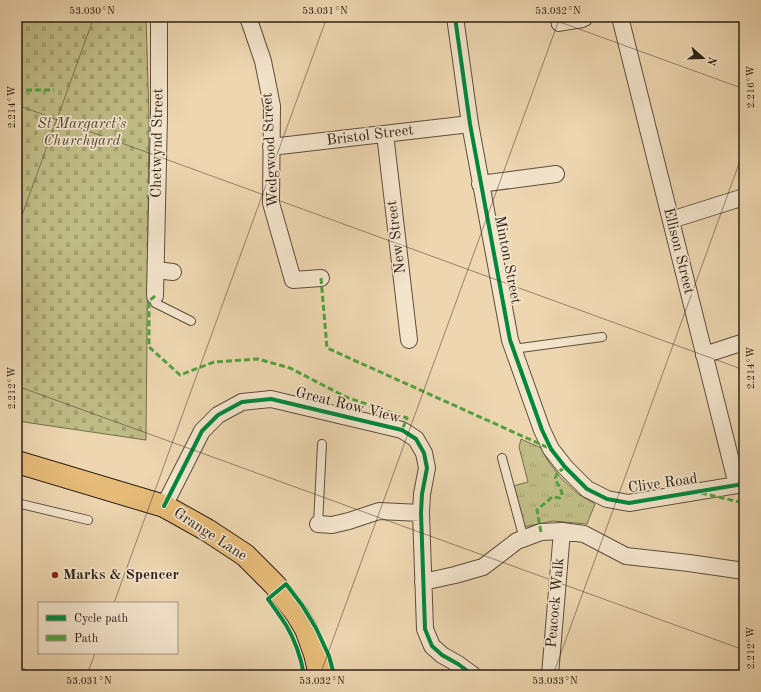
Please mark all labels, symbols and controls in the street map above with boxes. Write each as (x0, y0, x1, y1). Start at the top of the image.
text: 53.030°N (69, 6, 115, 16)
text: 53.031°N (302, 6, 348, 16)
text: 53.032°N (535, 6, 581, 16)
north arrow (683, 38, 723, 78)
text: N (704, 55, 718, 67)
text: 2.216°W (746, 65, 756, 108)
text: 2.214°W (7, 85, 17, 128)
street label: Chetwynd Street (150, 88, 166, 198)
street label: Wedgwood Street (261, 92, 281, 208)
park label: St Margaret’s Churchyard (37, 117, 127, 149)
street label: Bristol Street (326, 123, 414, 149)
street label: New Street (385, 199, 409, 275)
street label: Ellison Street (660, 206, 696, 296)
street label: Minton Street (491, 215, 523, 305)
text: 2.214°W (746, 346, 756, 389)
text: 2.212°W (7, 366, 17, 409)
street label: Great Row View (294, 386, 403, 426)
street label: Clive Road (627, 472, 699, 496)
street label: Grange Lane (171, 506, 249, 564)
street label: Peacock Walk (545, 557, 567, 649)
place label: Marks & Spencer (63, 568, 180, 583)
marker: Marks & Spencer (50, 570, 60, 580)
legend (38, 602, 178, 654)
text: Cycle path (74, 613, 129, 625)
text: 2.212°W (746, 626, 756, 669)
text: Path (74, 633, 99, 645)
text: 53.031°N (66, 676, 112, 686)
text: 53.032°N (299, 676, 345, 686)
text: 53.033°N (532, 676, 578, 686)

